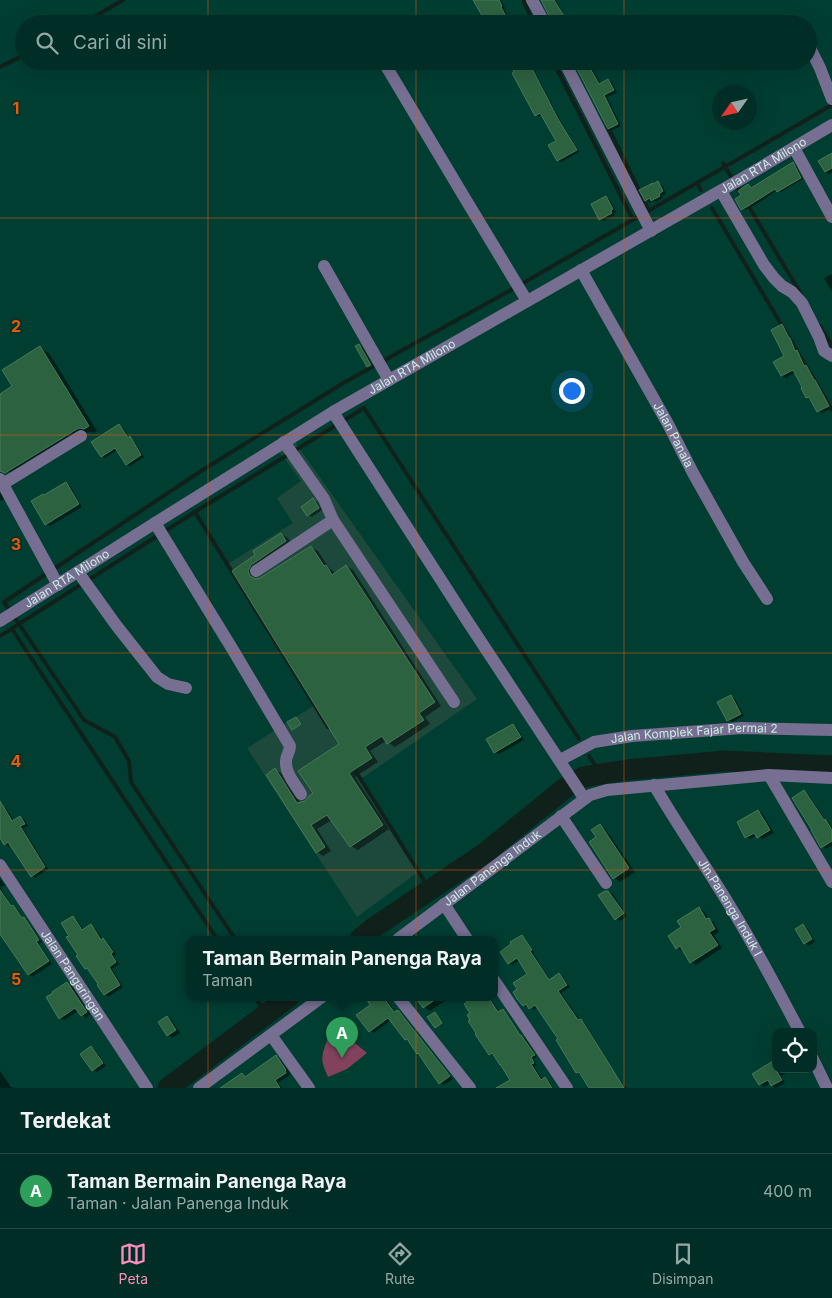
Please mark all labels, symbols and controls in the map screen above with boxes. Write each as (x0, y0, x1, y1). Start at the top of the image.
search box (15, 15, 817, 70)
icon: search (33, 29, 61, 57)
text: Cari di sini (73, 31, 167, 54)
north arrow (712, 85, 757, 130)
text: 1 (13, 98, 19, 118)
street label: Jalan RTA Milono (717, 134, 809, 196)
text: 2 (11, 316, 21, 336)
street label: Jalan RTA Milono (365, 336, 458, 397)
your location (559, 378, 585, 404)
street label: Jalan Panala (650, 399, 697, 470)
text: 3 (11, 534, 21, 554)
street label: Jalan RTA Milono (21, 546, 112, 611)
street label: Jalan Komplek Fajar Permai 2 (609, 720, 778, 746)
text: 4 (11, 751, 22, 771)
street label: Jalan Panenga Induk (440, 826, 544, 909)
street label: Jln.Panenga Induk I (695, 855, 766, 958)
street label: Jalan Pangaringan (38, 927, 108, 1023)
popup (186, 936, 498, 1001)
text: Taman Bermain Panenga Raya (202, 947, 482, 970)
text: 5 (11, 969, 21, 989)
text: Taman (202, 970, 253, 990)
pin: A (326, 1017, 358, 1058)
map controls (772, 1028, 817, 1073)
button: locate (772, 1028, 817, 1073)
text: Terdekat (20, 1108, 111, 1133)
text: Taman Bermain Panenga Raya (67, 1170, 347, 1193)
text: A (30, 1181, 42, 1201)
text: 400 m (763, 1181, 812, 1201)
text: Taman · Jalan Panenga Induk (67, 1193, 289, 1213)
tab: Peta (119, 1240, 148, 1287)
tab: Rute (385, 1240, 415, 1287)
tab: Disimpan (652, 1240, 713, 1287)

